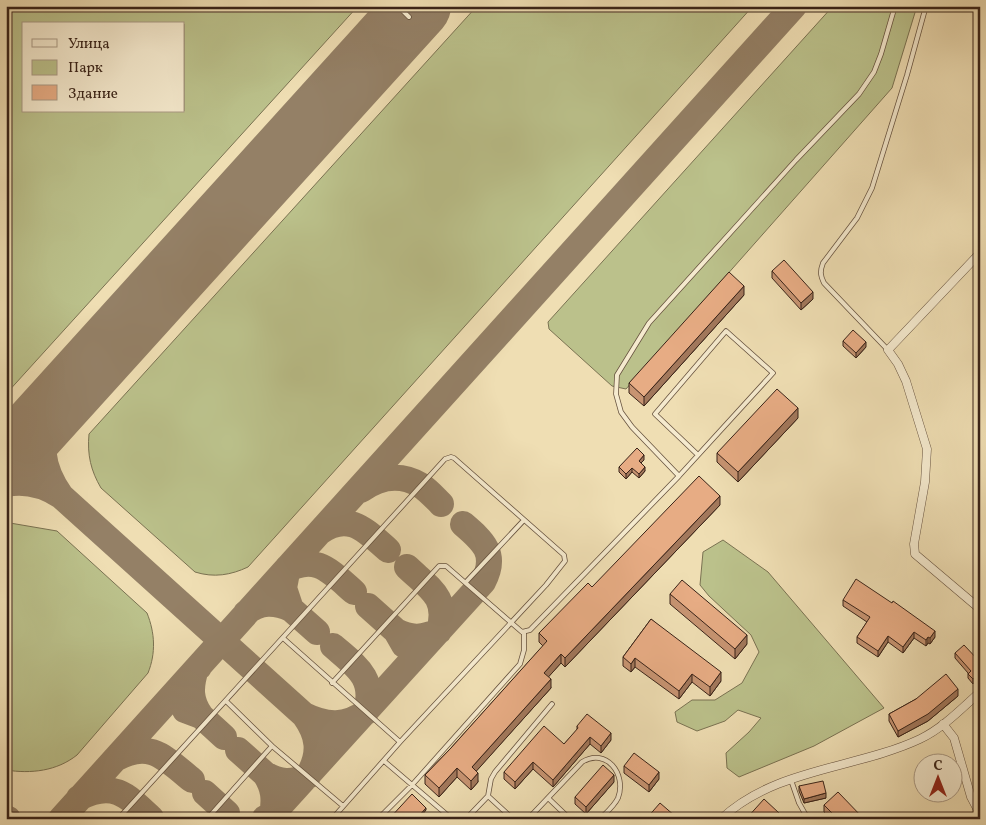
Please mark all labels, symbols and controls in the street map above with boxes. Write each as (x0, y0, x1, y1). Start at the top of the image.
legend (22, 22, 185, 112)
text: Улица (68, 34, 110, 55)
text: Парк (68, 58, 103, 79)
text: Здание (68, 84, 118, 105)
north arrow (914, 752, 964, 802)
text: С (933, 757, 943, 776)

